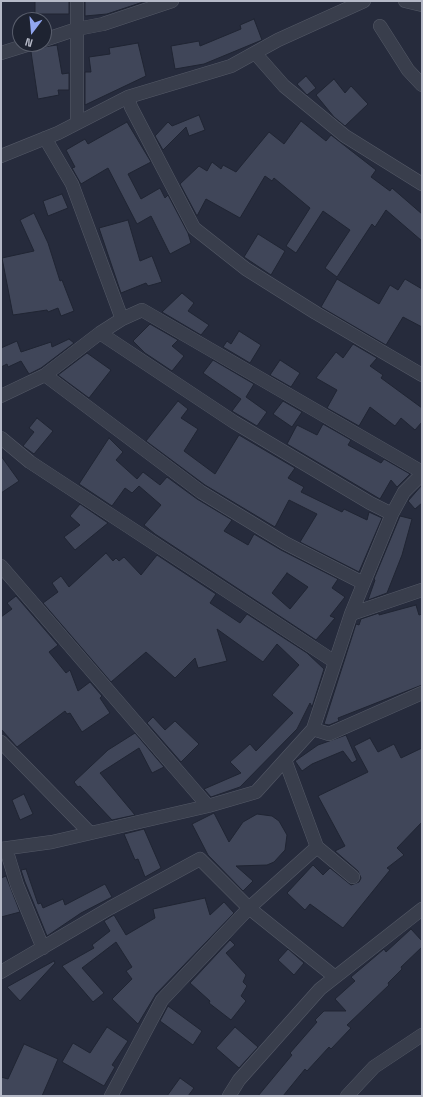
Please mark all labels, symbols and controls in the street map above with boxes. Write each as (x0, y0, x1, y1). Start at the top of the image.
north arrow (12, 12, 52, 52)
text: N (23, 35, 34, 50)

